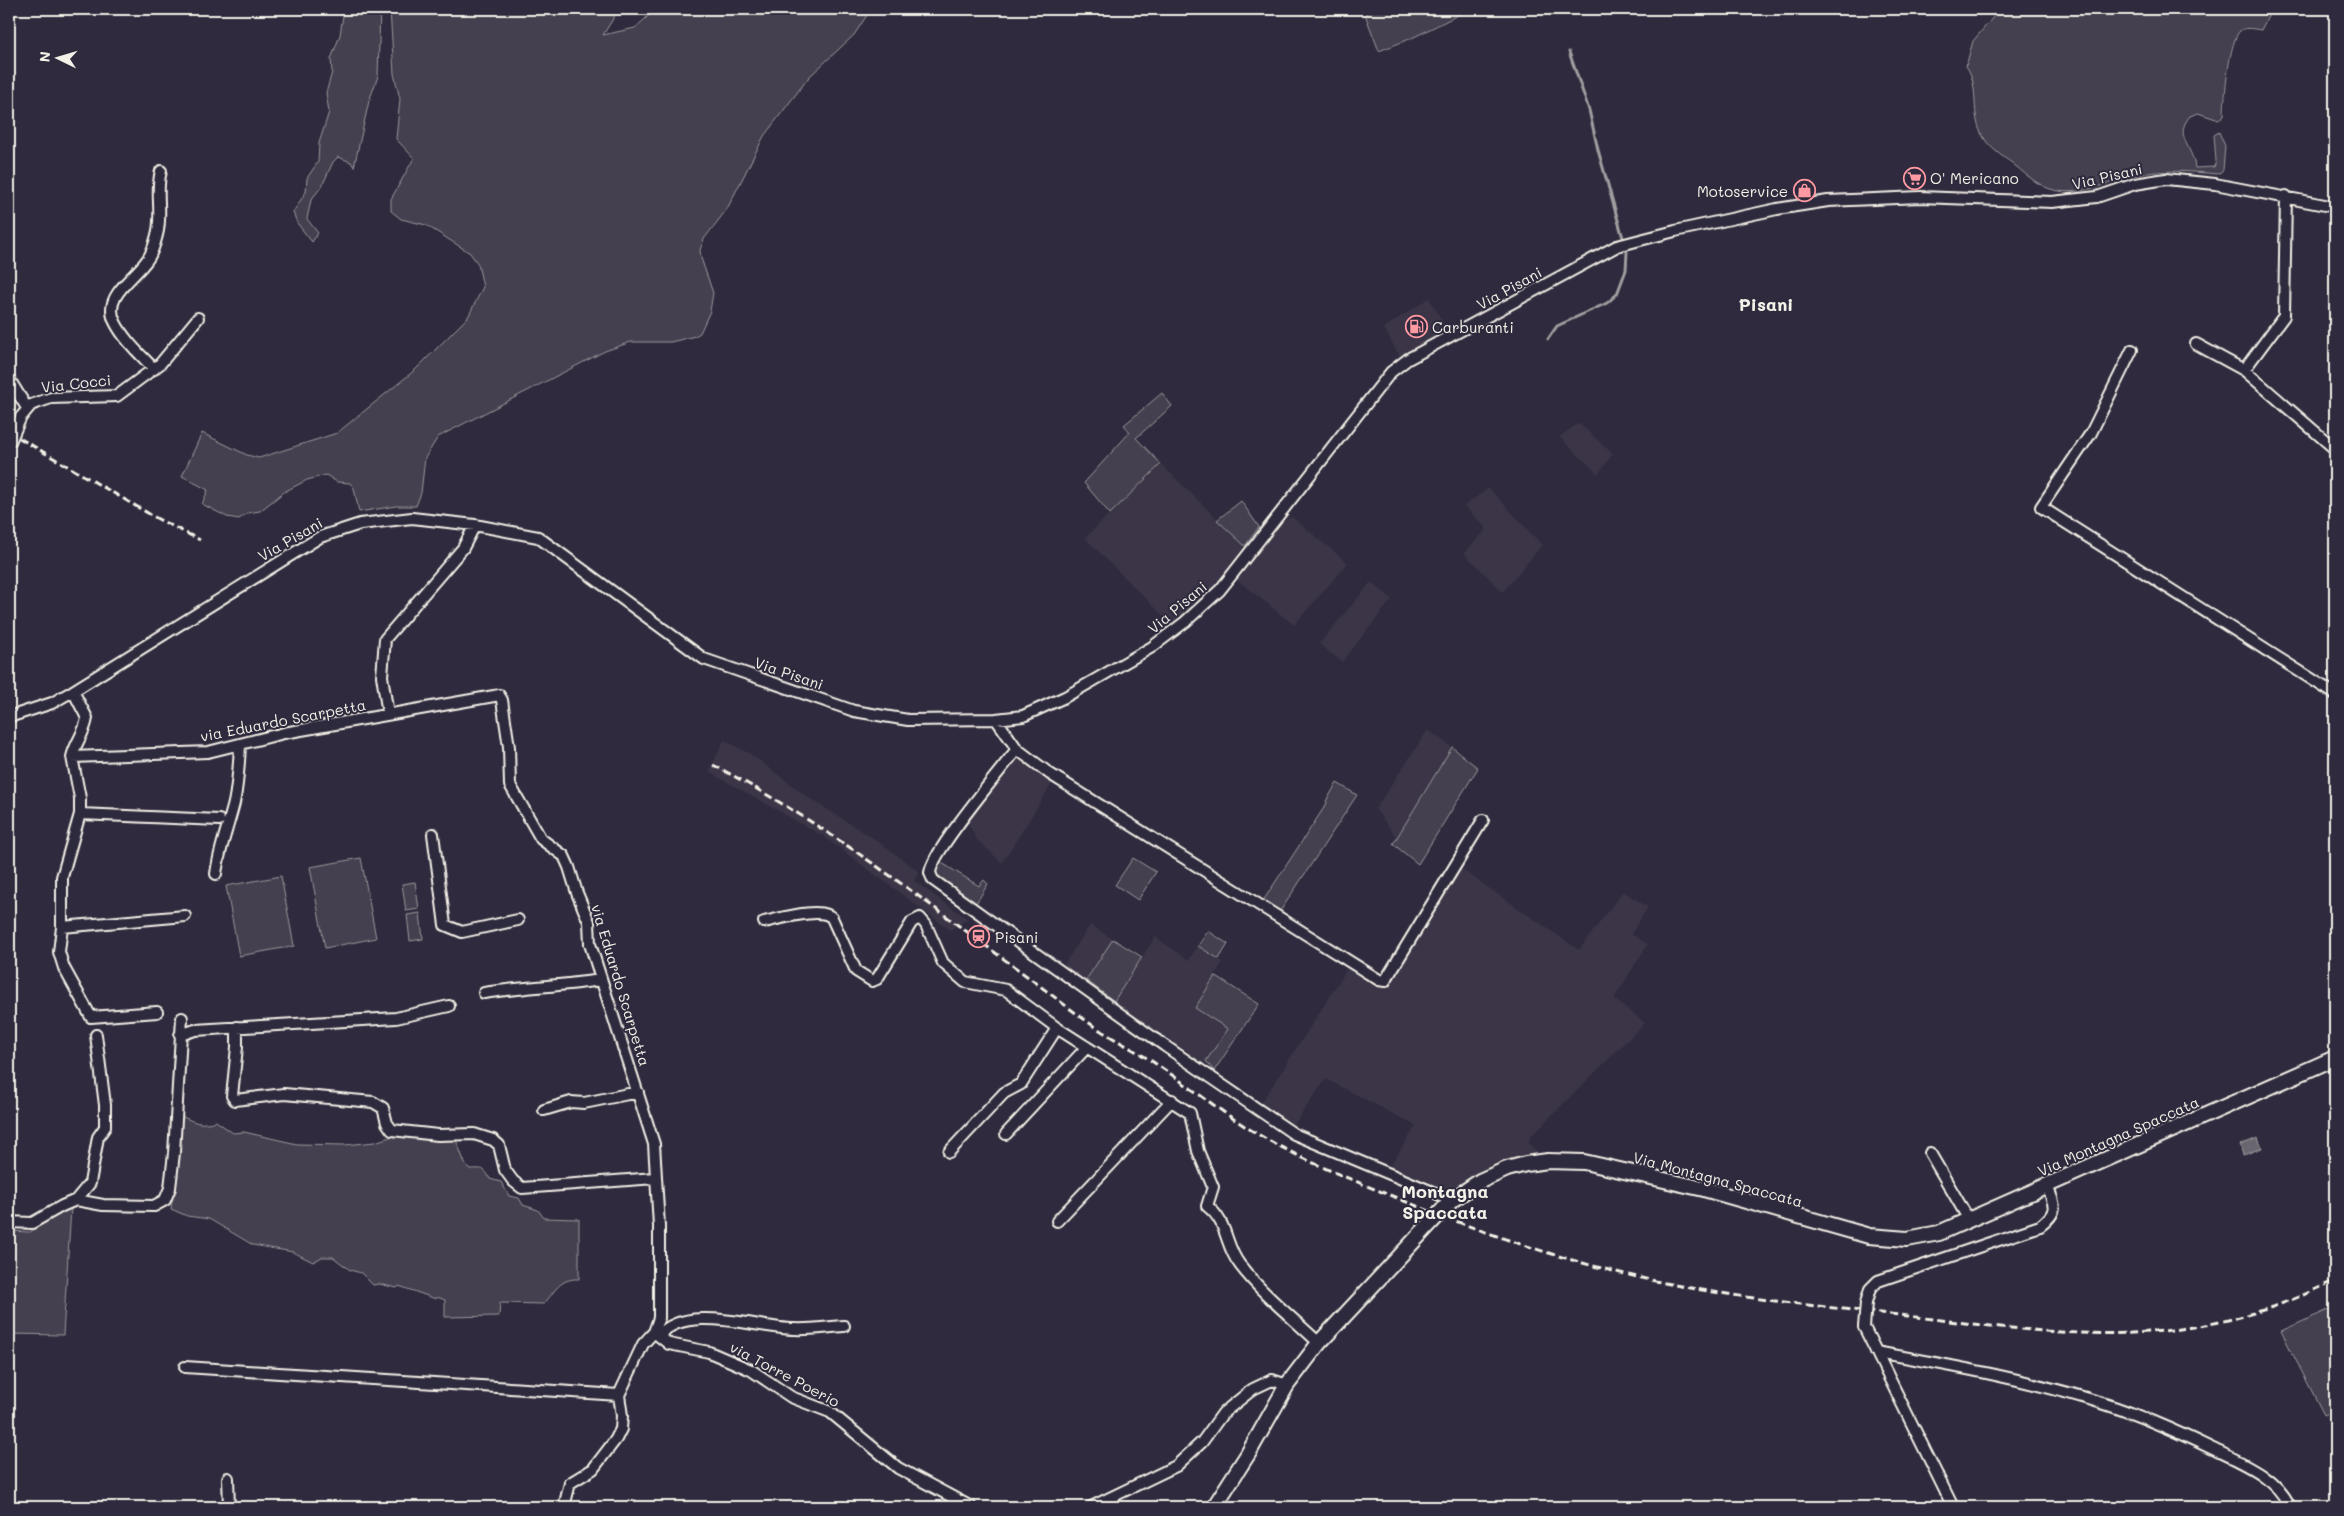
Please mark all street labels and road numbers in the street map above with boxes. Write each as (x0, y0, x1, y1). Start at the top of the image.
street label: Via Pisani (2070, 158, 2144, 194)
street label: Via Pisani (1473, 262, 1545, 314)
street label: Via Cocci (40, 369, 112, 397)
street label: Via Pisani (254, 512, 326, 566)
street label: Via Pisani (1143, 576, 1211, 638)
street label: Via Pisani (752, 652, 826, 694)
street label: via Eduardo Scarpetta (198, 694, 368, 746)
street label: via Eduardo Scarpetta (587, 902, 655, 1068)
street label: Via Montagna Spaccata (2034, 1091, 2202, 1181)
street label: Via Montagna Spaccata (1631, 1147, 1805, 1211)
street label: via Torre Poerio (727, 1337, 843, 1411)

